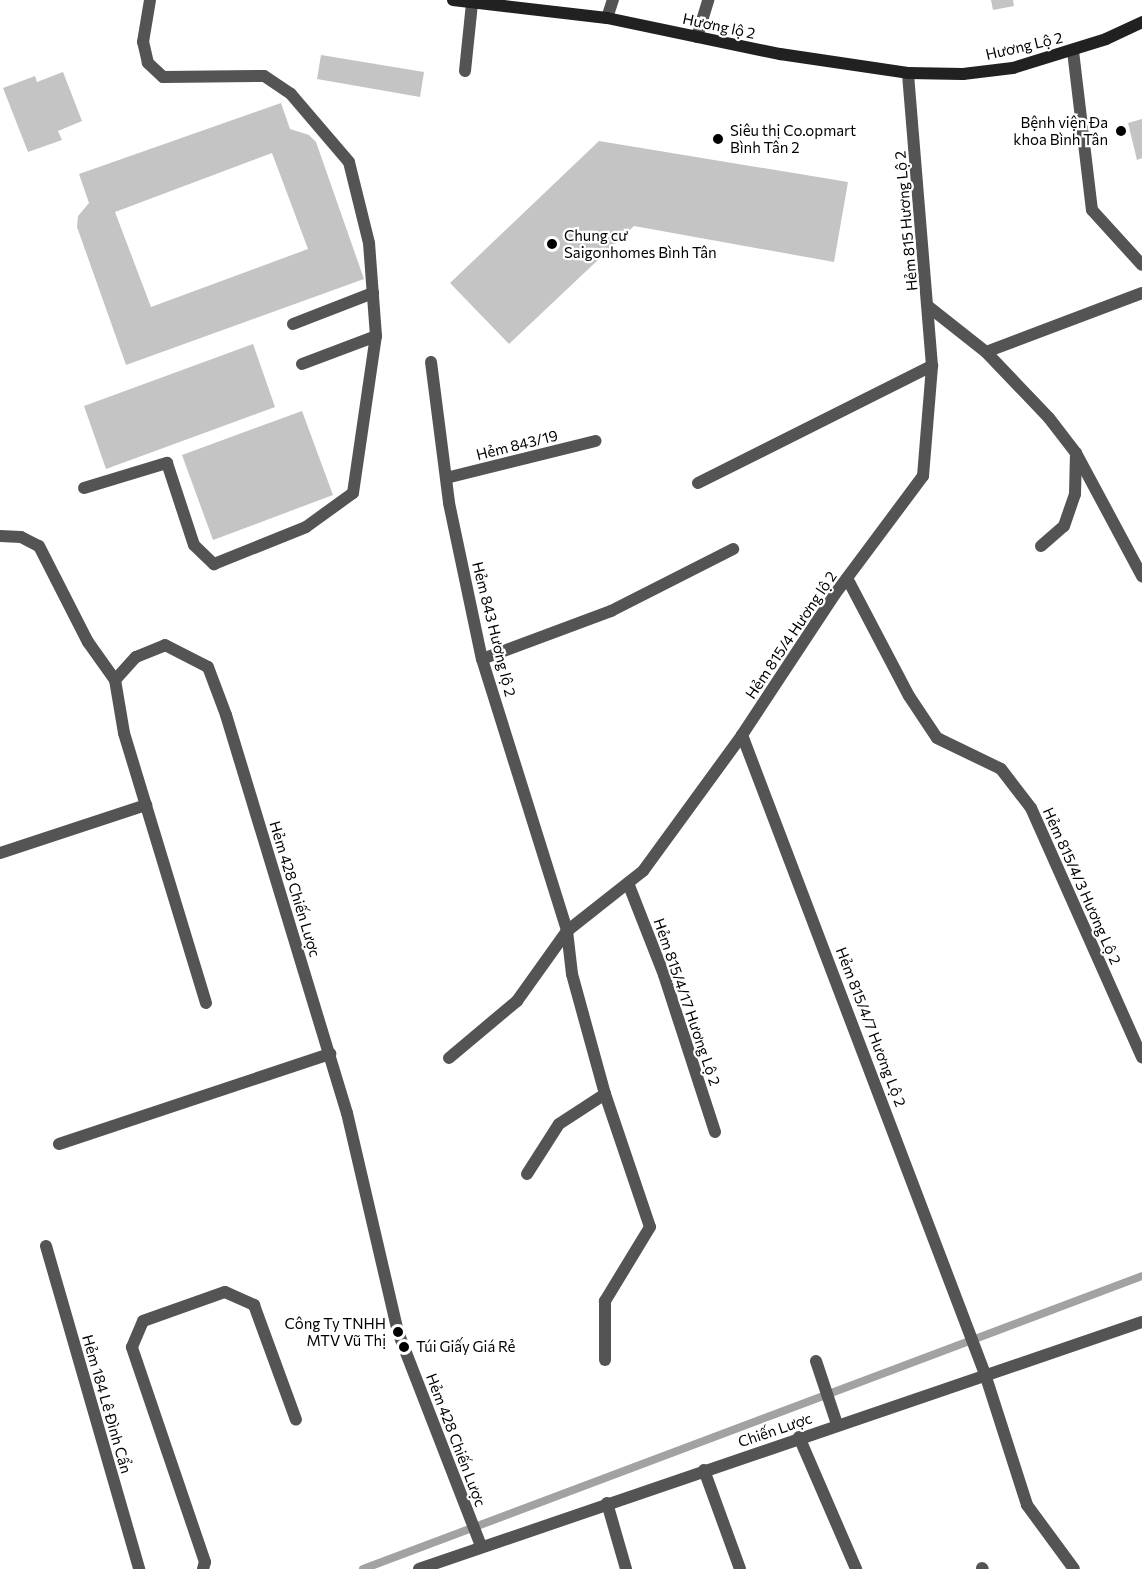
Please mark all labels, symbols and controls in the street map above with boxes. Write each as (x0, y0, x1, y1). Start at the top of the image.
street label: Hương lộ 2 (681, 10, 757, 42)
street label: Hương Lộ 2 (984, 28, 1064, 64)
place label: Bệnh viện Đa khoa Bình Tân (1013, 113, 1108, 148)
place label: Siêu thị Co.opmart Bình Tân 2 (730, 121, 856, 156)
marker: Bệnh viện Đa khoa Bình Tân (1112, 122, 1130, 140)
marker: Siêu thị Co.opmart Bình Tân 2 (711, 132, 725, 146)
street label: Hẻm 815 Hương Lộ 2 (891, 150, 921, 292)
place label: Chung cư Saigonhomes Bình Tân (564, 226, 717, 261)
marker: Chung cư Saigonhomes Bình Tân (545, 237, 559, 251)
street label: Hẻm 843/19 (474, 426, 560, 464)
street label: Hẻm 843 Hương lộ 2 (469, 560, 519, 698)
street label: Hẻm 815/4 Hương lộ 2 (742, 568, 840, 702)
street label: Hẻm 815/4/3 Hương Lộ 2 (1039, 805, 1125, 967)
street label: Hẻm 428 Chiến Lược (266, 819, 324, 959)
street label: Hẻm 815/4/17 Hương Lộ 2 (650, 916, 724, 1088)
street label: Hẻm 815/4/7 Hương Lộ 2 (832, 945, 910, 1109)
place label: Công Ty TNHH MTV Vũ Thị (284, 1314, 386, 1349)
marker: Công Ty TNHH MTV Vũ Thị (391, 1325, 405, 1339)
street label: Hẻm 184 Lê Đình Cẩn (79, 1333, 135, 1475)
place label: Túi Giấy Giá Rẻ (416, 1338, 516, 1356)
marker: Túi Giấy Giá Rẻ (397, 1340, 411, 1354)
street label: Hẻm 428 Chiến Lược (422, 1371, 490, 1509)
street label: Chiến Lược (736, 1409, 814, 1451)

